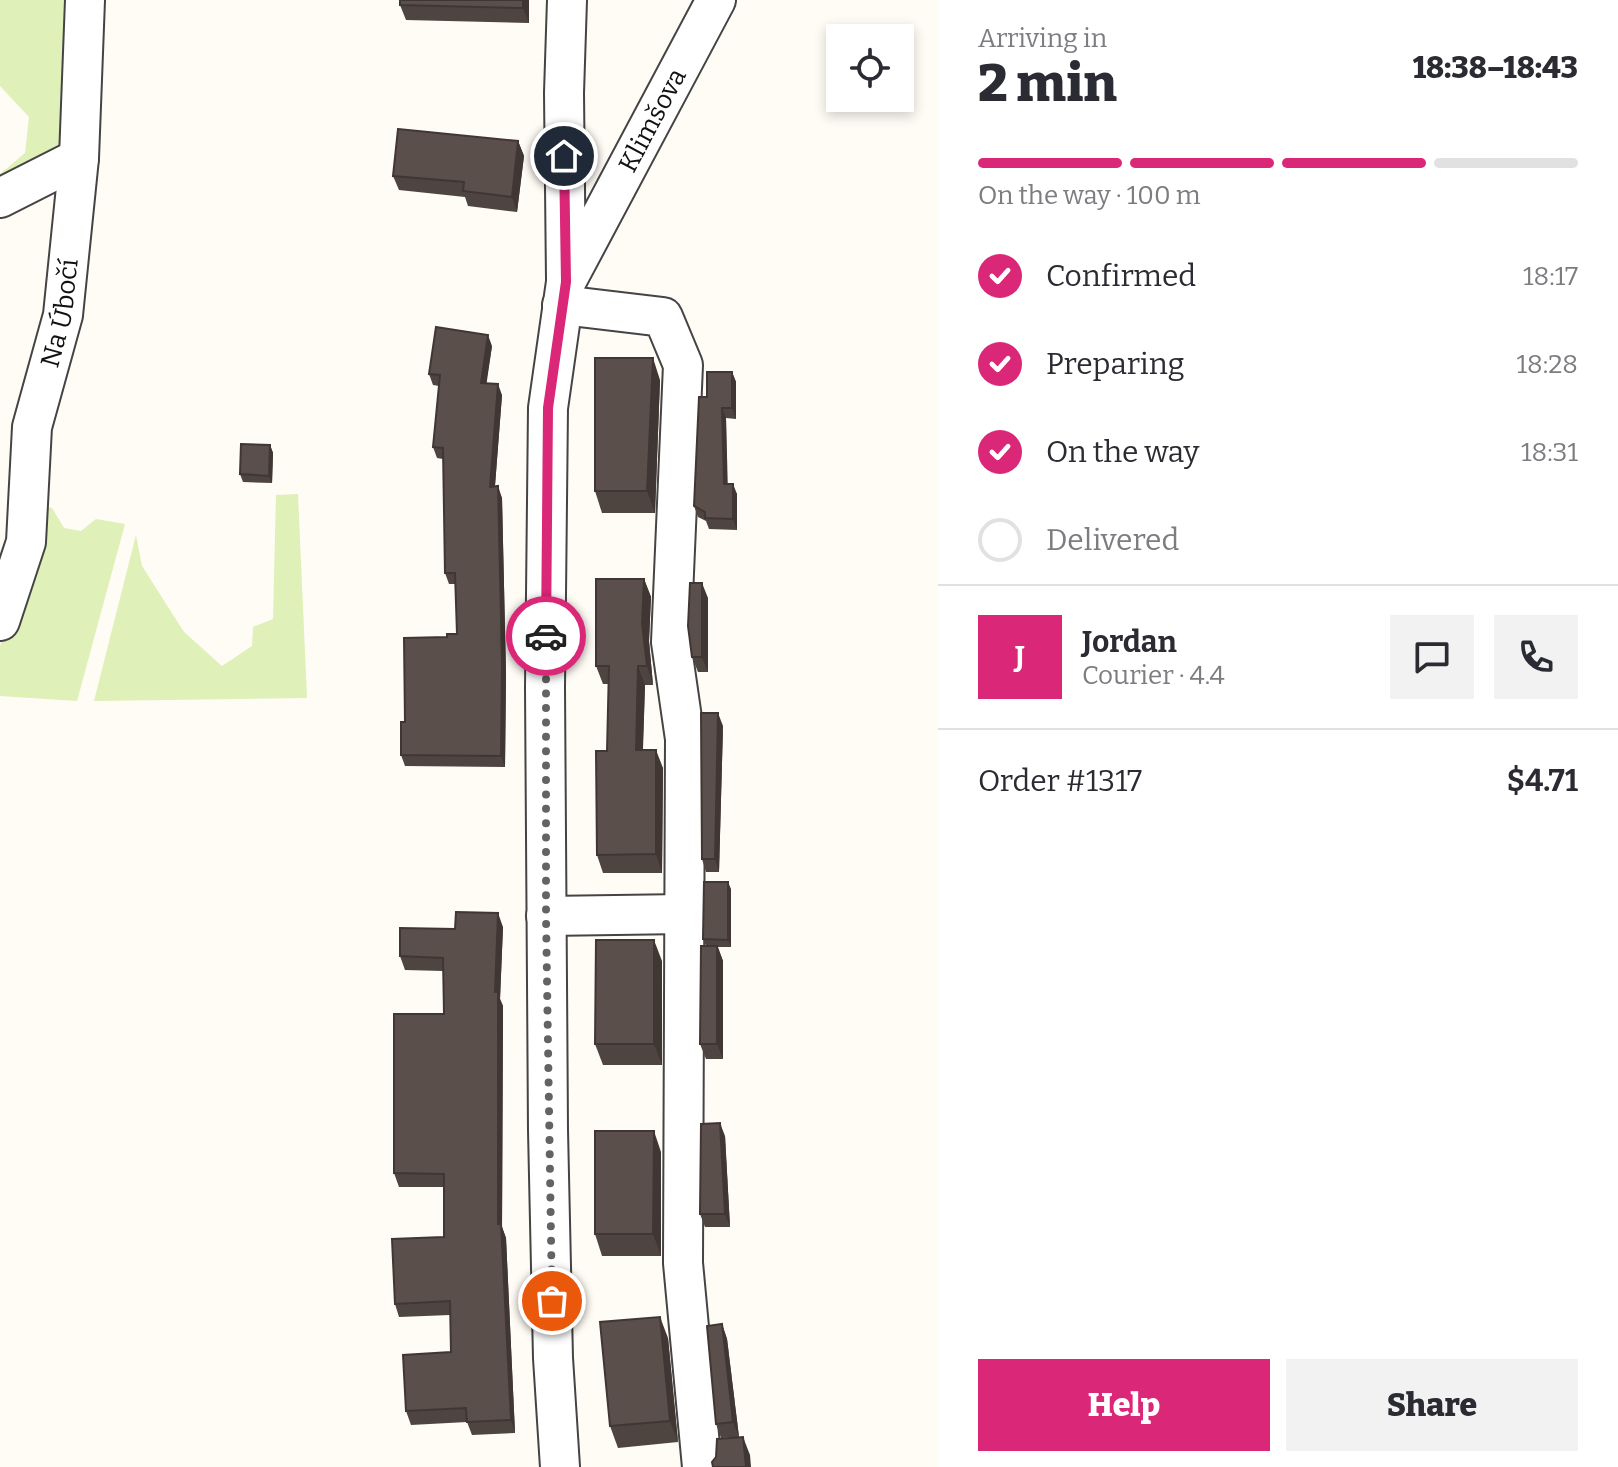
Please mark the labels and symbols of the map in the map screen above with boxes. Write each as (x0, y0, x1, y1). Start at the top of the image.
street label: Klimšova (612, 63, 693, 178)
pin (530, 122, 598, 190)
street label: Na Úbočí (34, 257, 85, 371)
courier (506, 596, 586, 676)
pin (518, 1267, 586, 1335)

